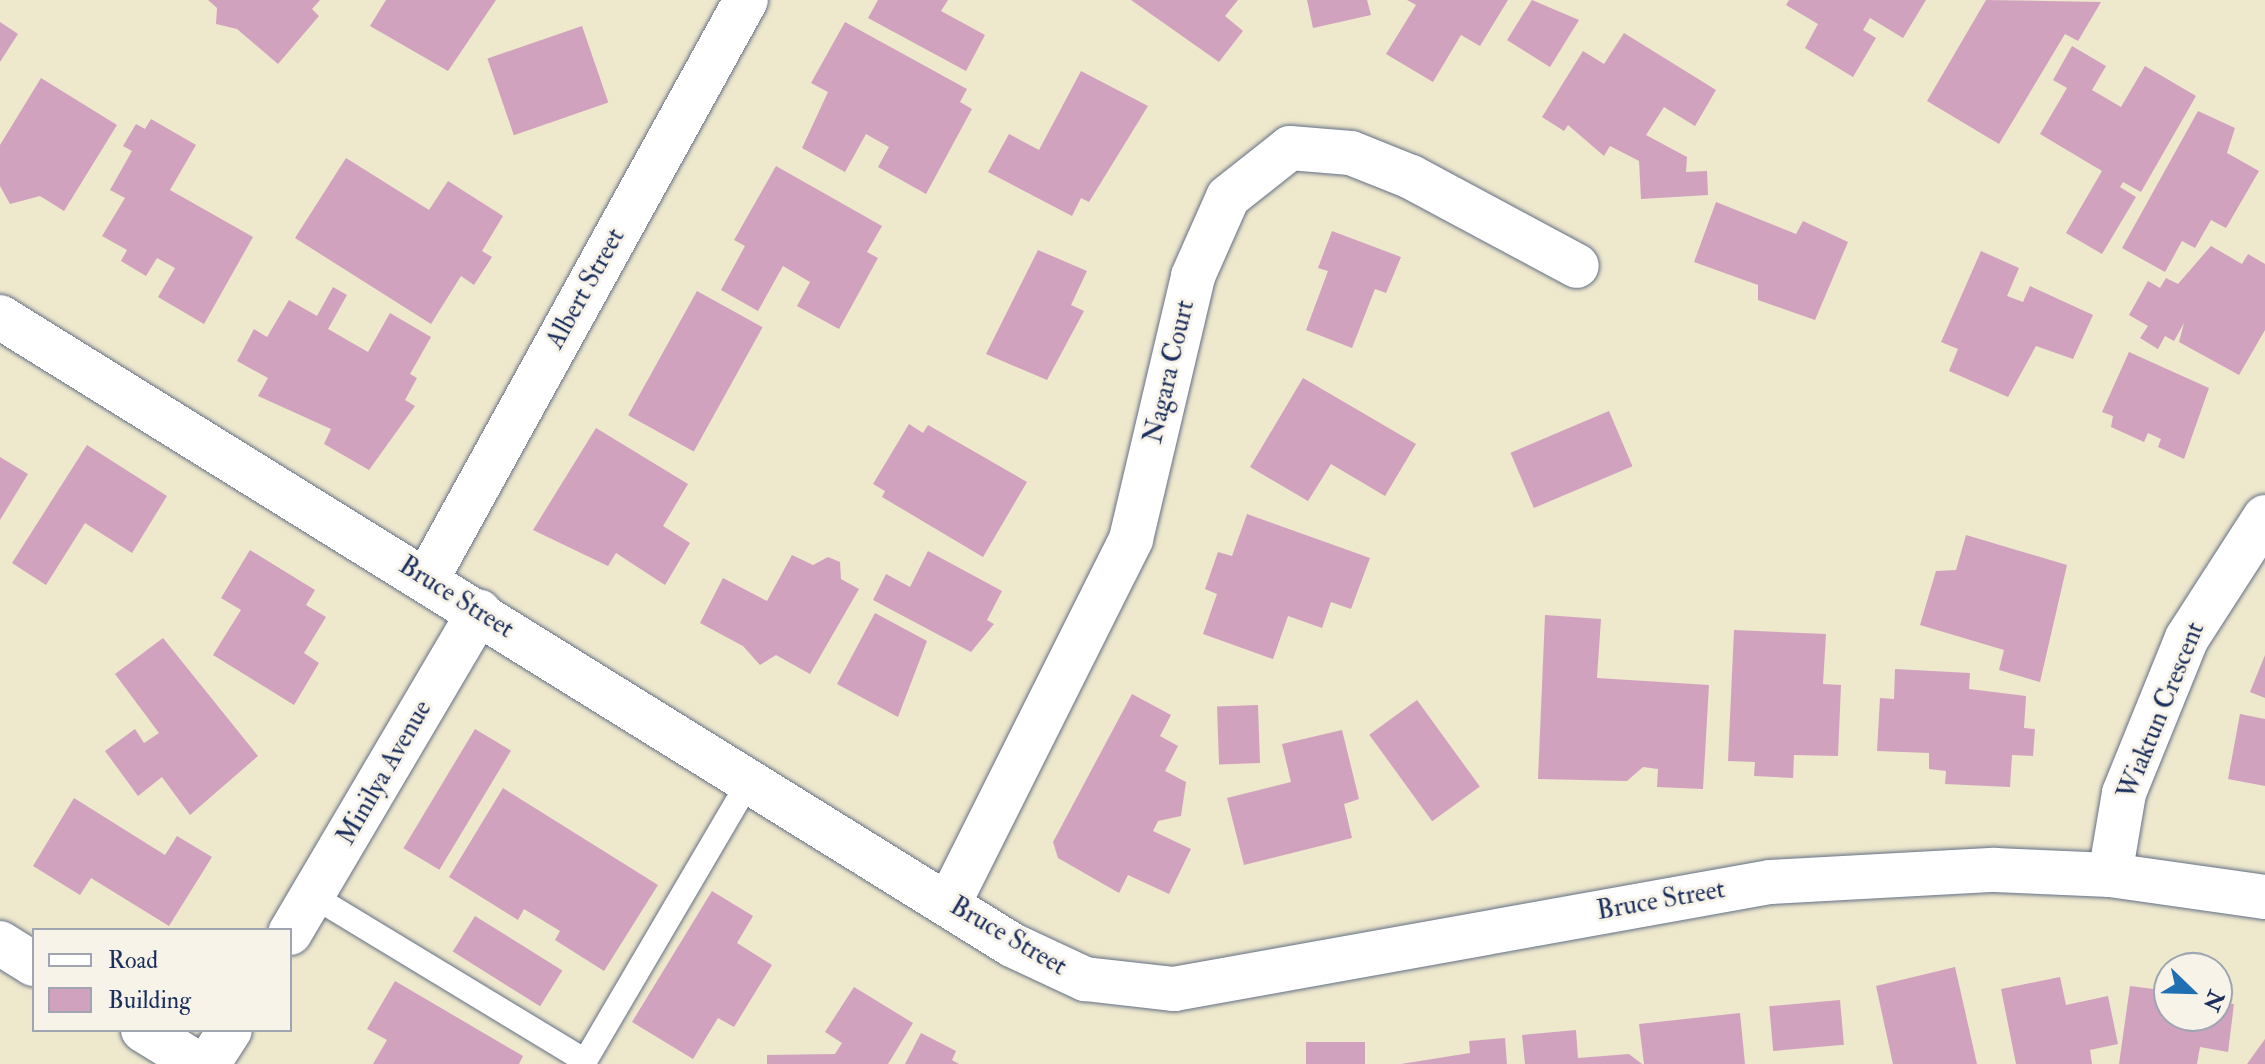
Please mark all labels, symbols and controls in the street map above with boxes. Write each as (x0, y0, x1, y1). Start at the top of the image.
street label: Albert Street (540, 223, 632, 355)
street label: Nagara Court (1138, 297, 1202, 447)
street label: Bruce Street (393, 550, 519, 646)
street label: Wiaktun Crescent (2112, 618, 2212, 804)
street label: Minilya Avenue (331, 695, 439, 851)
street label: Bruce Street (1595, 874, 1727, 928)
street label: Bruce Street (944, 891, 1072, 983)
legend (32, 928, 292, 1032)
text: Road (108, 945, 158, 976)
north arrow (2153, 952, 2233, 1032)
text: Building (108, 985, 191, 1016)
text: N (2197, 986, 2230, 1015)

